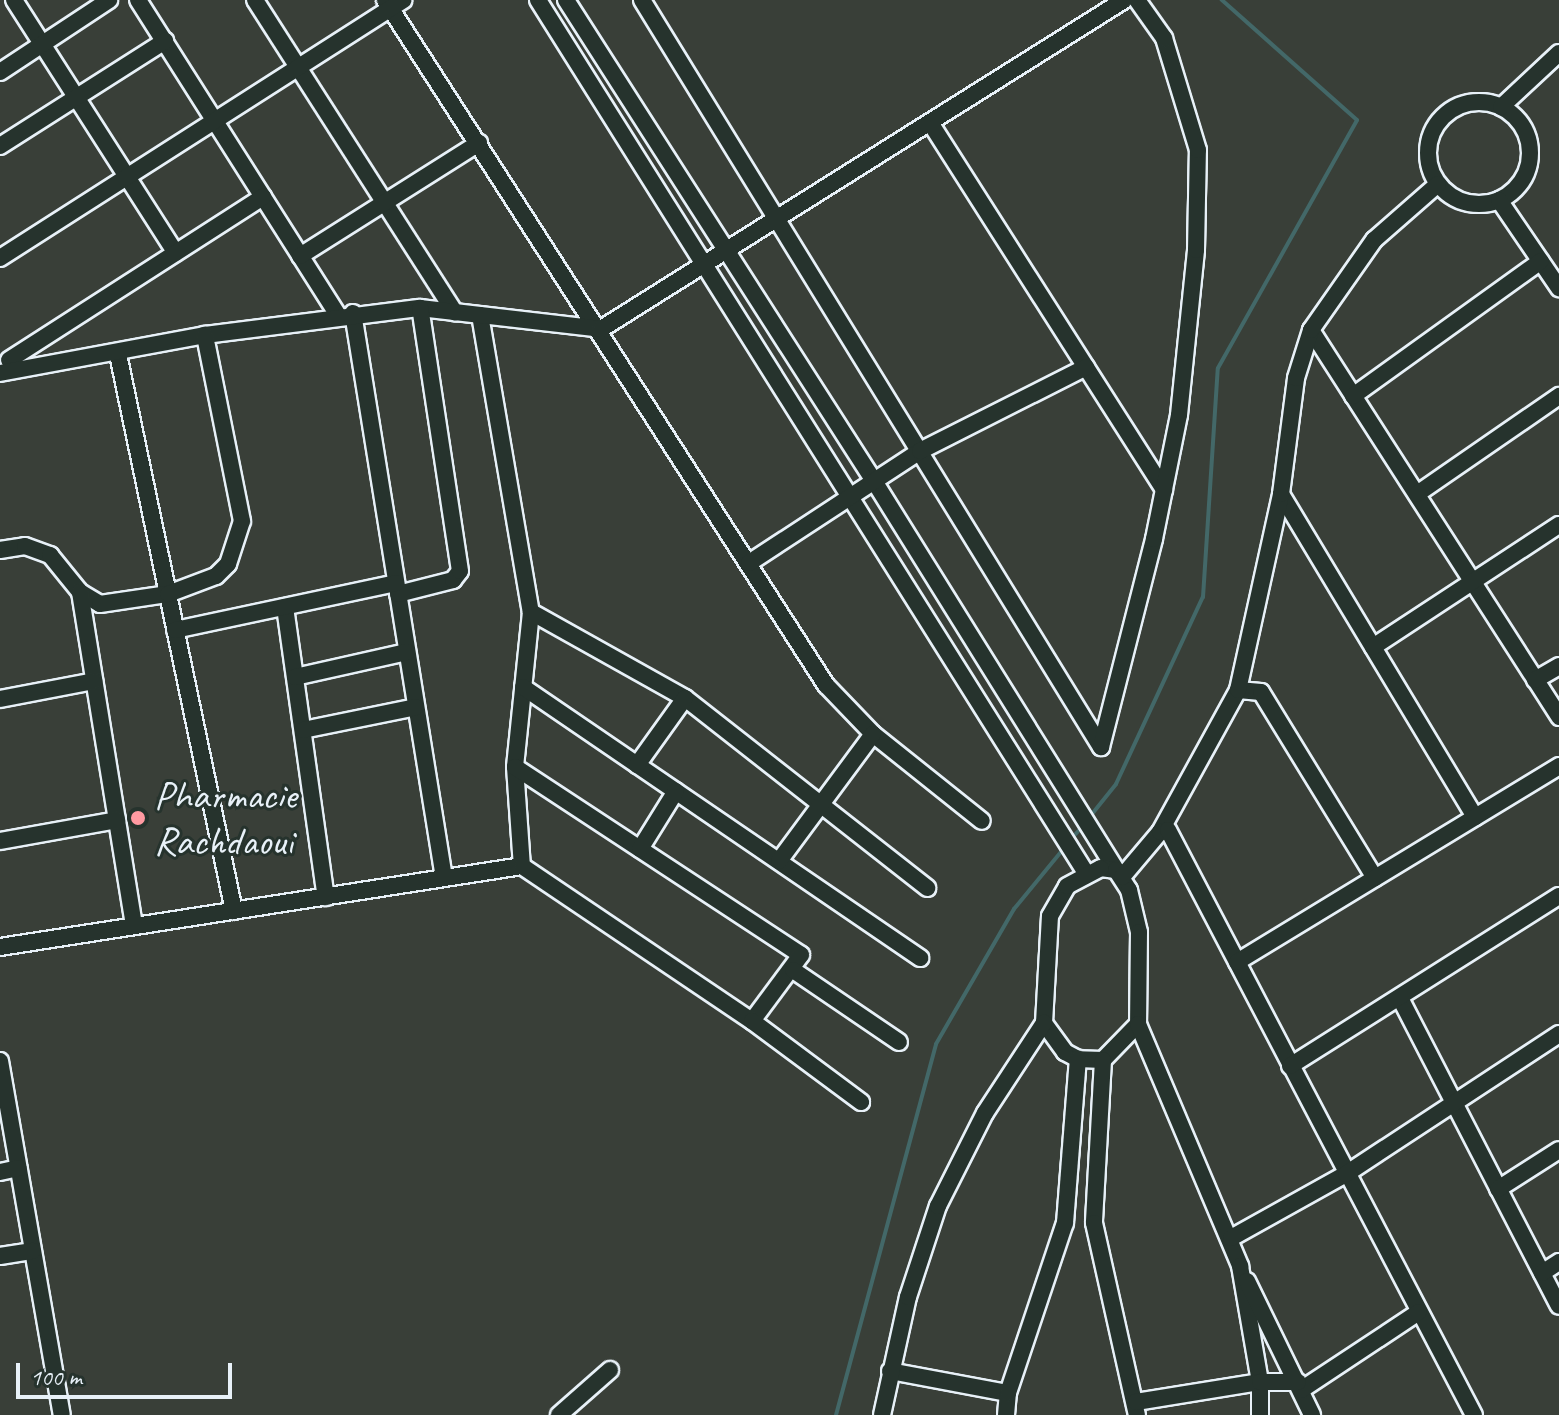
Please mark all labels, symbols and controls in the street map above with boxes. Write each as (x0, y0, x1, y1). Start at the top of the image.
place label: Pharmacie Rachdaoui (154, 771, 297, 865)
marker: Pharmacie Rachdaoui (129, 809, 147, 827)
scale bar (20, 1347, 236, 1397)
text: 100 m (30, 1362, 82, 1392)

